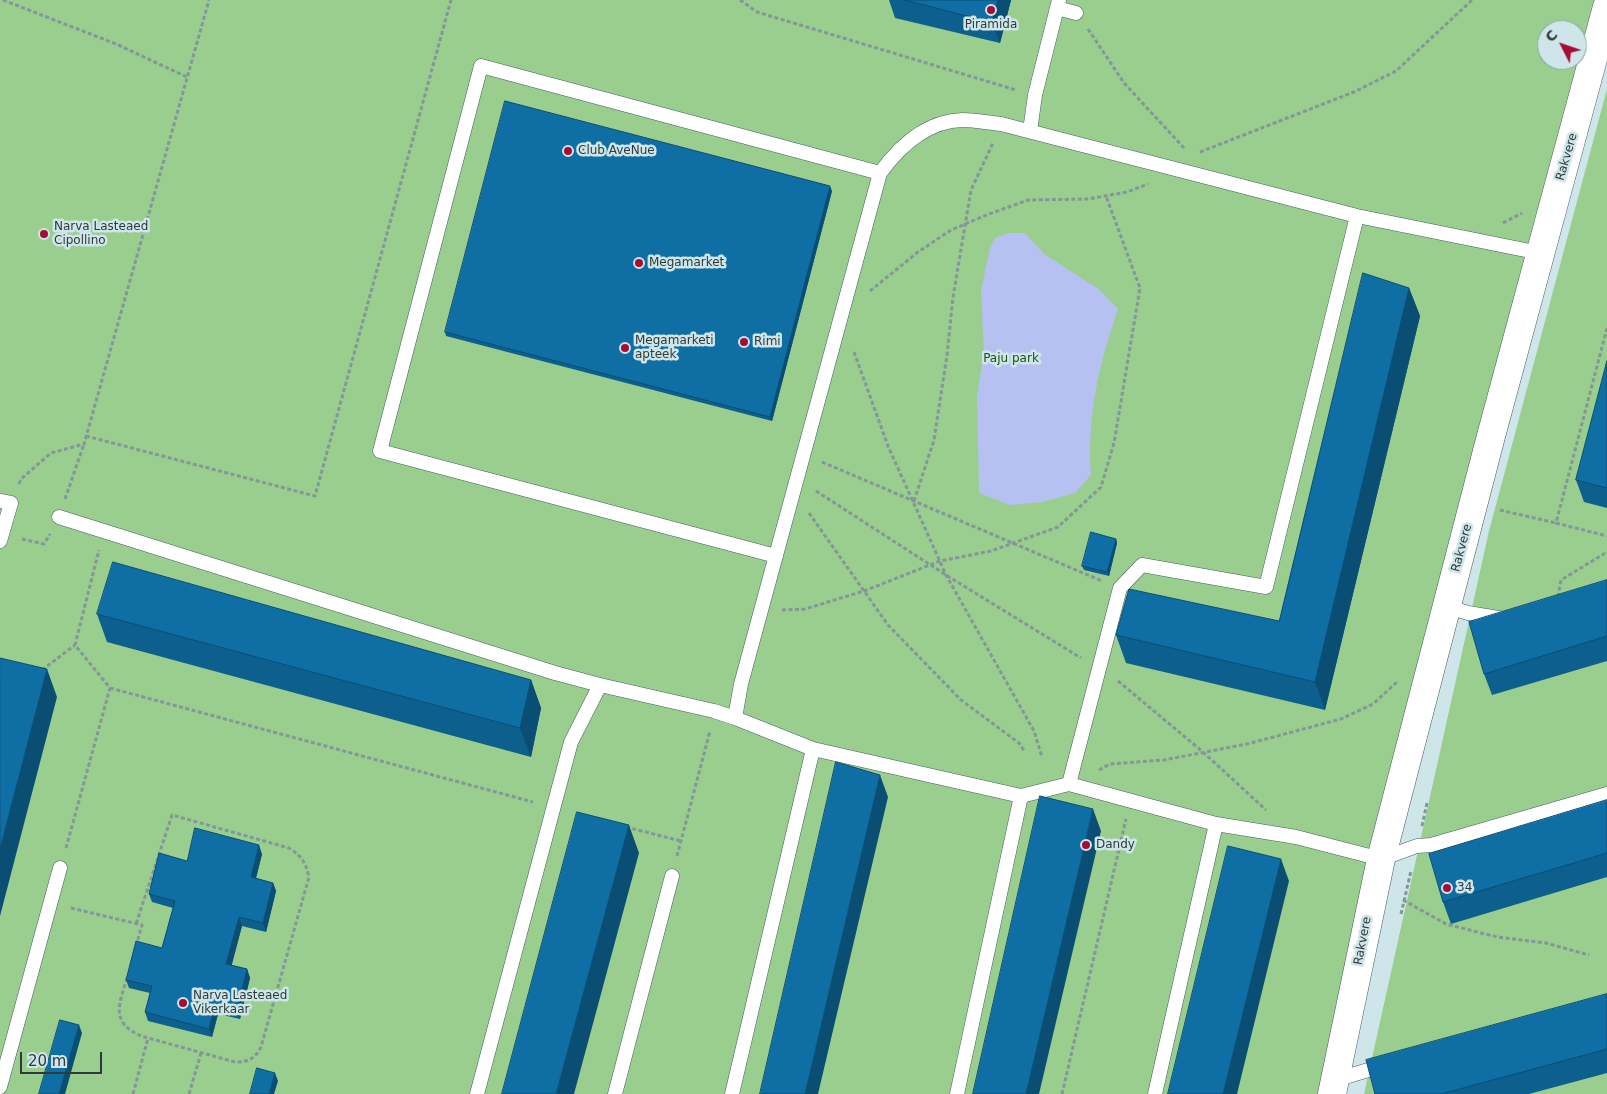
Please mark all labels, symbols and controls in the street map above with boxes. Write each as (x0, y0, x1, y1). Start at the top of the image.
marker: Piramida (985, 4, 997, 16)
place label: Piramida (965, 18, 1017, 32)
north arrow (1537, 20, 1587, 70)
text: С (1542, 27, 1561, 45)
street label: Rakvere (1553, 132, 1581, 182)
place label: Club AveNue (578, 144, 655, 158)
marker: Club AveNue (562, 145, 574, 157)
place label: Narva Lasteaed Cipollino (54, 220, 148, 248)
marker: Narva Lasteaed Cipollino (38, 228, 50, 240)
place label: Megamarket (649, 256, 724, 270)
marker: Megamarket (633, 257, 645, 269)
place label: Megamarketi apteek (635, 334, 714, 362)
place label: Rimi (754, 335, 781, 349)
marker: Rimi (738, 336, 750, 348)
marker: Megamarketi apteek (619, 342, 631, 354)
park label: Paju park (983, 352, 1039, 366)
street label: Rakvere (1449, 523, 1475, 573)
place label: Dandy (1096, 838, 1135, 852)
marker: Dandy (1080, 839, 1092, 851)
place label: 34 (1457, 881, 1472, 895)
marker: 34 (1441, 882, 1453, 894)
street label: Rakvere (1351, 916, 1375, 966)
place label: Narva Lasteaed Vikerkaar (193, 989, 287, 1017)
marker: Narva Lasteaed Vikerkaar (177, 997, 189, 1009)
scale bar (22, 1042, 105, 1074)
text: 20 m (28, 1052, 66, 1070)

